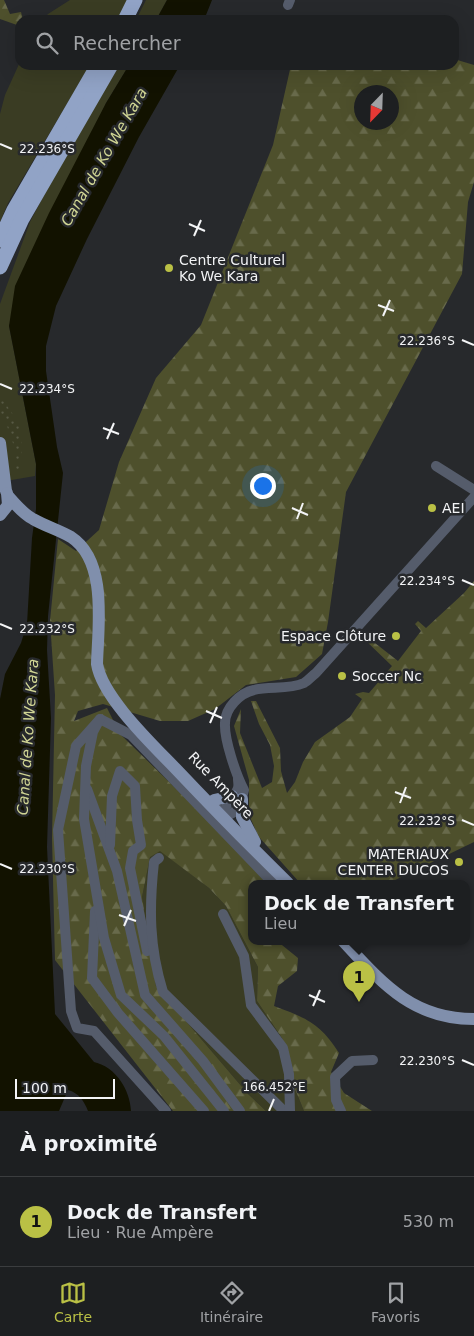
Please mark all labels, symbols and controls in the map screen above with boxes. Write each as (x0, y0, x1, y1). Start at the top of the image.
search box (15, 15, 459, 70)
icon: search (33, 29, 61, 57)
text: Rechercher (73, 32, 181, 54)
water label: Canal de Ko We Kara (57, 85, 151, 229)
north arrow (354, 85, 399, 130)
text: 22.236°S (19, 142, 75, 156)
place label: Centre Culturel Ko We Kara (179, 252, 285, 284)
marker: Centre Culturel Ko We Kara (163, 262, 175, 274)
text: 22.236°S (399, 334, 455, 348)
text: 22.234°S (19, 382, 75, 396)
your location (250, 473, 276, 499)
place label: AEI (442, 500, 465, 516)
marker: AEI (426, 502, 438, 514)
text: 22.234°S (399, 574, 455, 588)
text: 22.232°S (19, 622, 75, 636)
place label: Espace Clôture (281, 628, 386, 644)
marker: Espace Clôture (390, 630, 402, 642)
water label: Canal de Ko We Kara (14, 658, 42, 816)
place label: Soccer Nc (352, 668, 422, 684)
marker: Soccer Nc (336, 670, 348, 682)
street label: Rue Ampère (185, 749, 257, 821)
text: 22.232°S (399, 814, 455, 828)
place label: MATERIAUX CENTER DUCOS (338, 846, 449, 878)
marker: MATERIAUX CENTER DUCOS (453, 856, 465, 868)
text: 22.230°S (19, 862, 75, 876)
popup (248, 880, 470, 945)
text: Dock de Transfert (264, 892, 454, 914)
text: Lieu (264, 914, 297, 933)
pin: 1 (343, 961, 375, 1002)
text: 22.230°S (399, 1054, 455, 1068)
scale bar (15, 1076, 115, 1099)
text: 100 m (22, 1080, 67, 1096)
text: 166.452°E (242, 1080, 306, 1094)
text: À proximité (20, 1132, 157, 1156)
text: Dock de Transfert (67, 1201, 257, 1223)
text: 1 (30, 1212, 42, 1231)
text: 530 m (403, 1212, 454, 1231)
text: Lieu · Rue Ampère (67, 1223, 214, 1242)
tab: Carte (54, 1279, 92, 1325)
tab: Itinéraire (200, 1279, 263, 1325)
tab: Favoris (371, 1279, 420, 1325)

